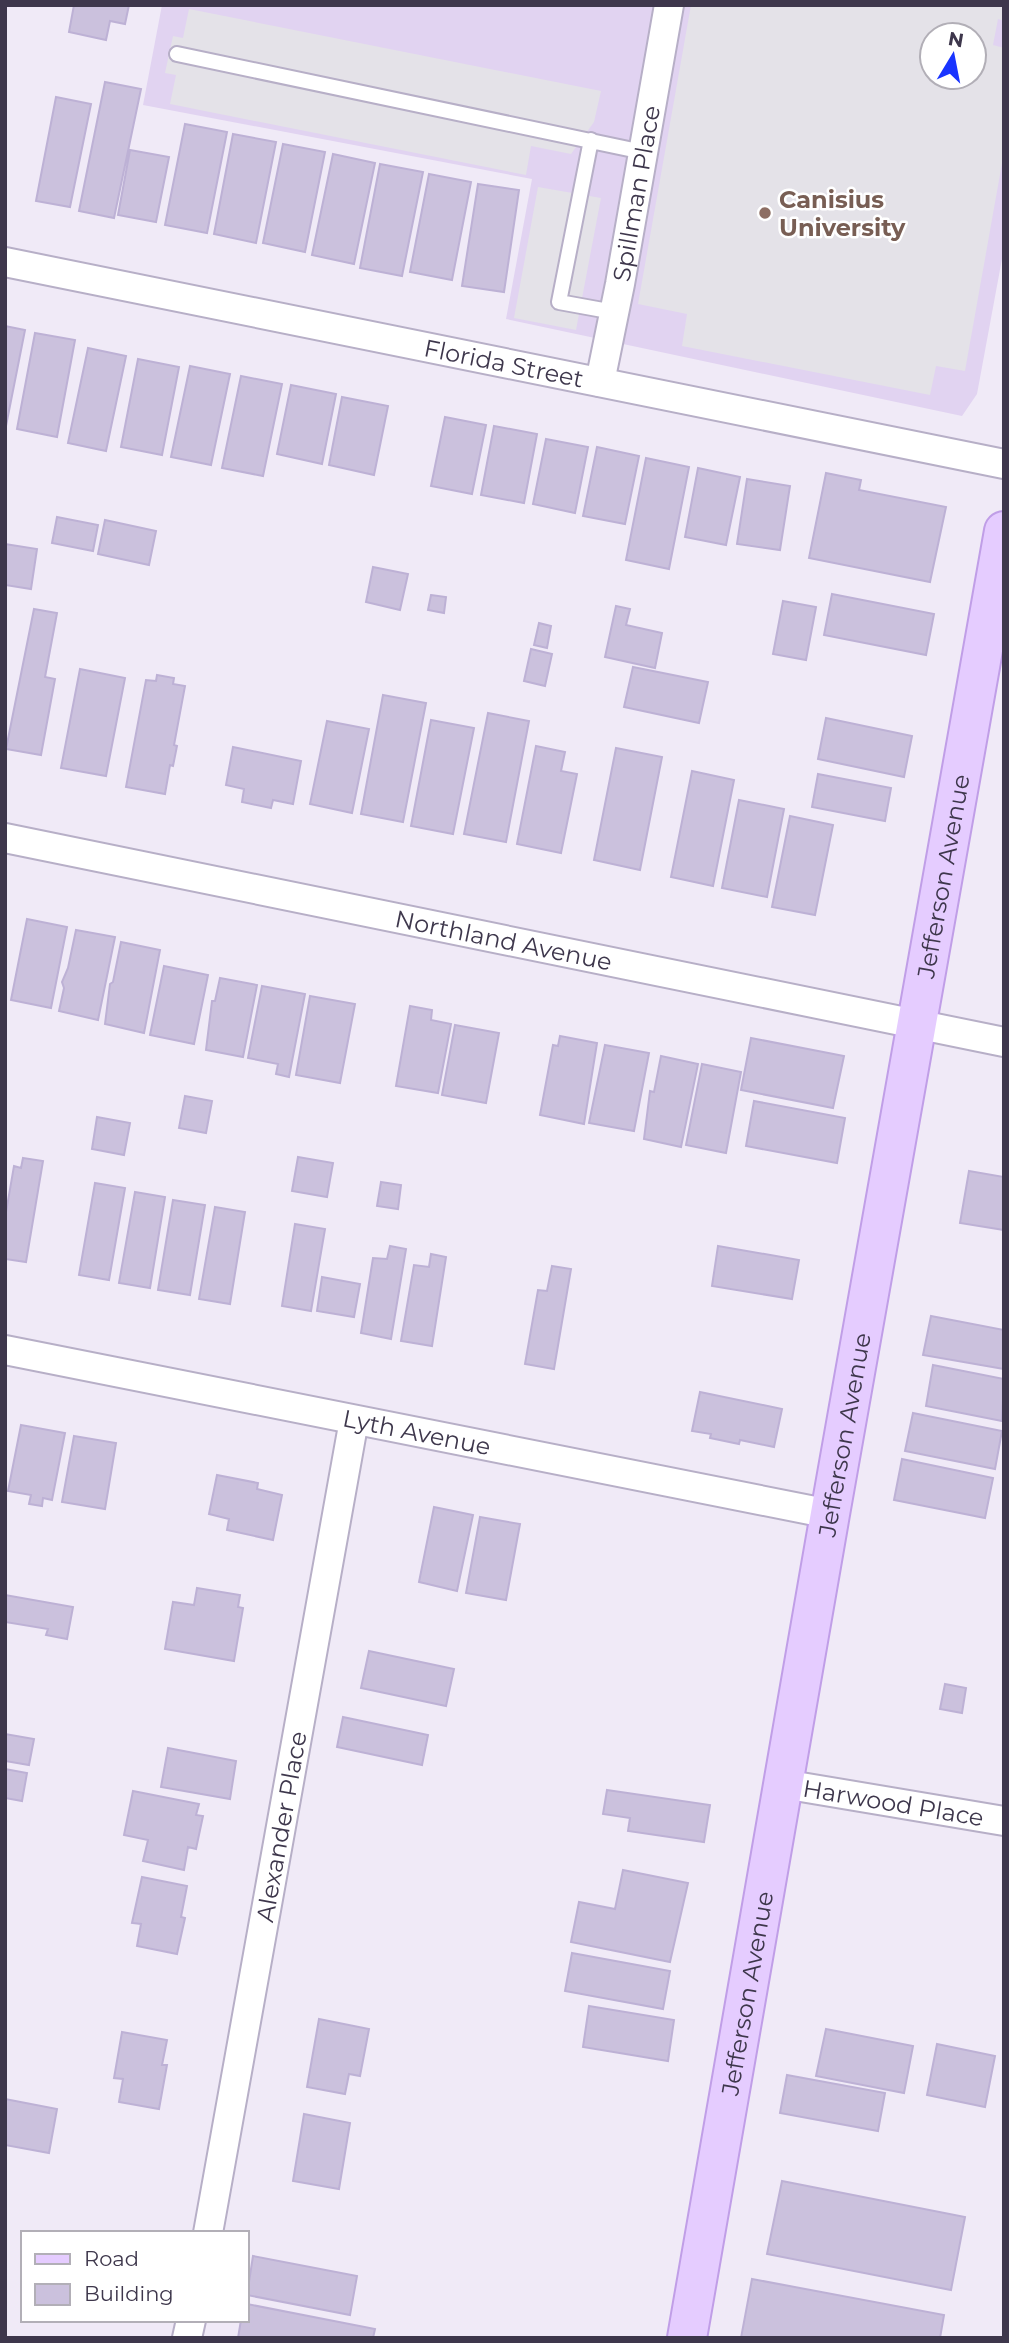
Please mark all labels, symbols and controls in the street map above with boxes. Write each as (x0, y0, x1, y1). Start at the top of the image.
north arrow (918, 21, 988, 91)
text: N (946, 27, 965, 52)
street label: Spillman Place (606, 103, 666, 284)
place label: Canisius University (779, 185, 906, 242)
marker: Canisius University (757, 205, 773, 221)
street label: Florida Street (422, 333, 586, 393)
street label: Jefferson Avenue (910, 772, 975, 982)
street label: Northland Avenue (393, 904, 615, 976)
street label: Jefferson Avenue (812, 1330, 876, 1540)
street label: Lyth Avenue (340, 1403, 493, 1461)
street label: Alexander Place (250, 1729, 312, 1924)
street label: Harwood Place (801, 1773, 986, 1832)
street label: Jefferson Avenue (715, 1889, 779, 2098)
legend (21, 2231, 248, 2322)
text: Road (84, 2246, 139, 2271)
text: Building (84, 2281, 174, 2306)

